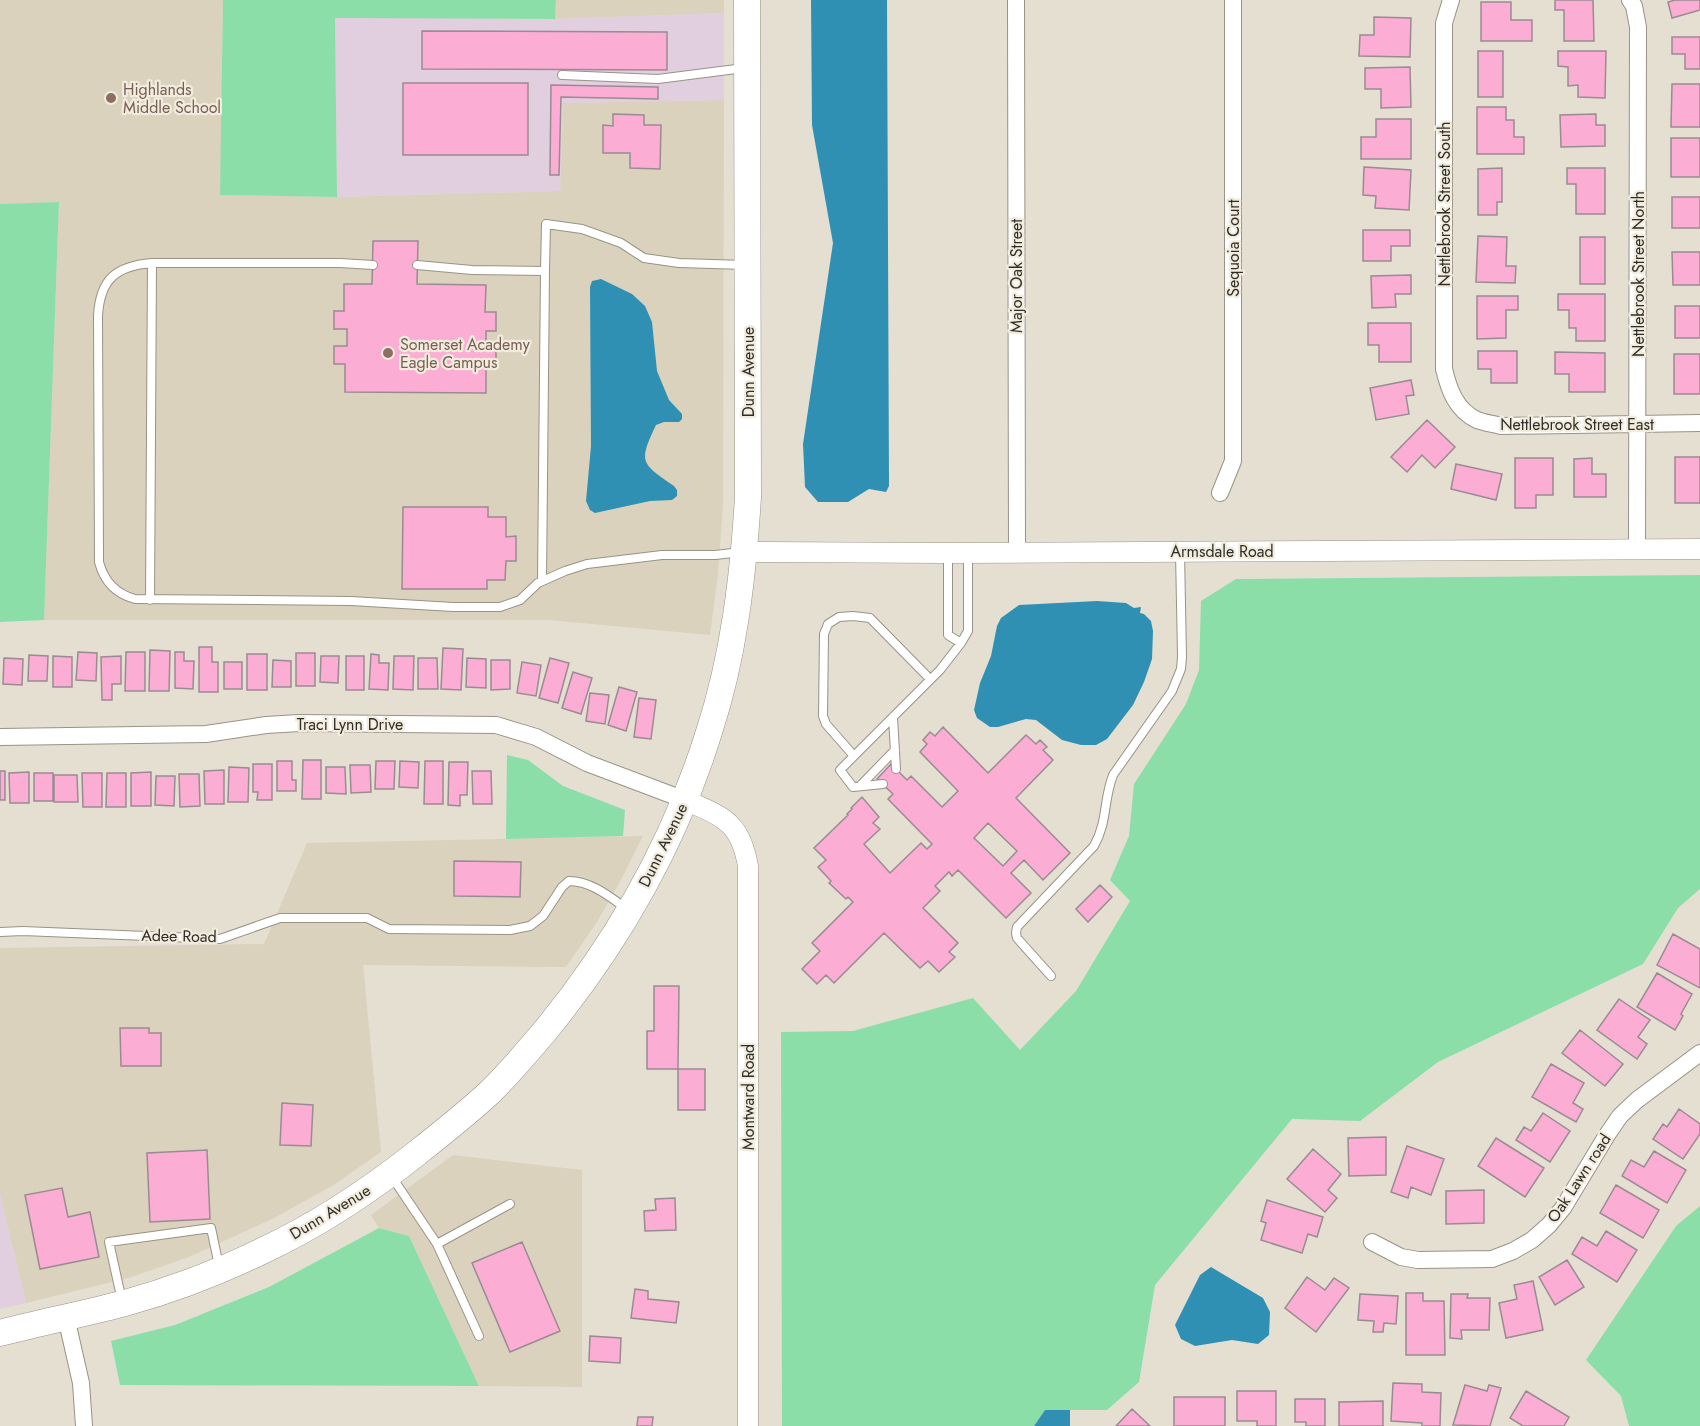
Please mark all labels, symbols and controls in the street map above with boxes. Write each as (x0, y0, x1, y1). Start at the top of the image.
place label: Highlands Middle School (123, 78, 221, 119)
marker: Highlands Middle School (104, 91, 118, 105)
street label: Nettlebrook Street South (1433, 121, 1456, 287)
street label: Nettlebrook Street North (1627, 191, 1650, 357)
street label: Sequoia Court (1222, 199, 1245, 297)
street label: Major Oak Street (1005, 219, 1028, 333)
street label: Dunn Avenue (737, 327, 760, 417)
place label: Somerset Academy Eagle Campus (400, 333, 531, 374)
marker: Somerset Academy Eagle Campus (381, 346, 395, 360)
street label: Nettlebrook Street East (1500, 413, 1654, 436)
street label: Armsdale Road (1170, 540, 1274, 563)
street label: Traci Lynn Drive (297, 713, 403, 736)
street label: Dunn Avenue (633, 799, 693, 891)
street label: Adee Road (141, 924, 217, 948)
street label: Montward Road (737, 1044, 760, 1150)
street label: Oak Lawn road (1542, 1129, 1616, 1227)
street label: Dunn Avenue (285, 1179, 375, 1245)

